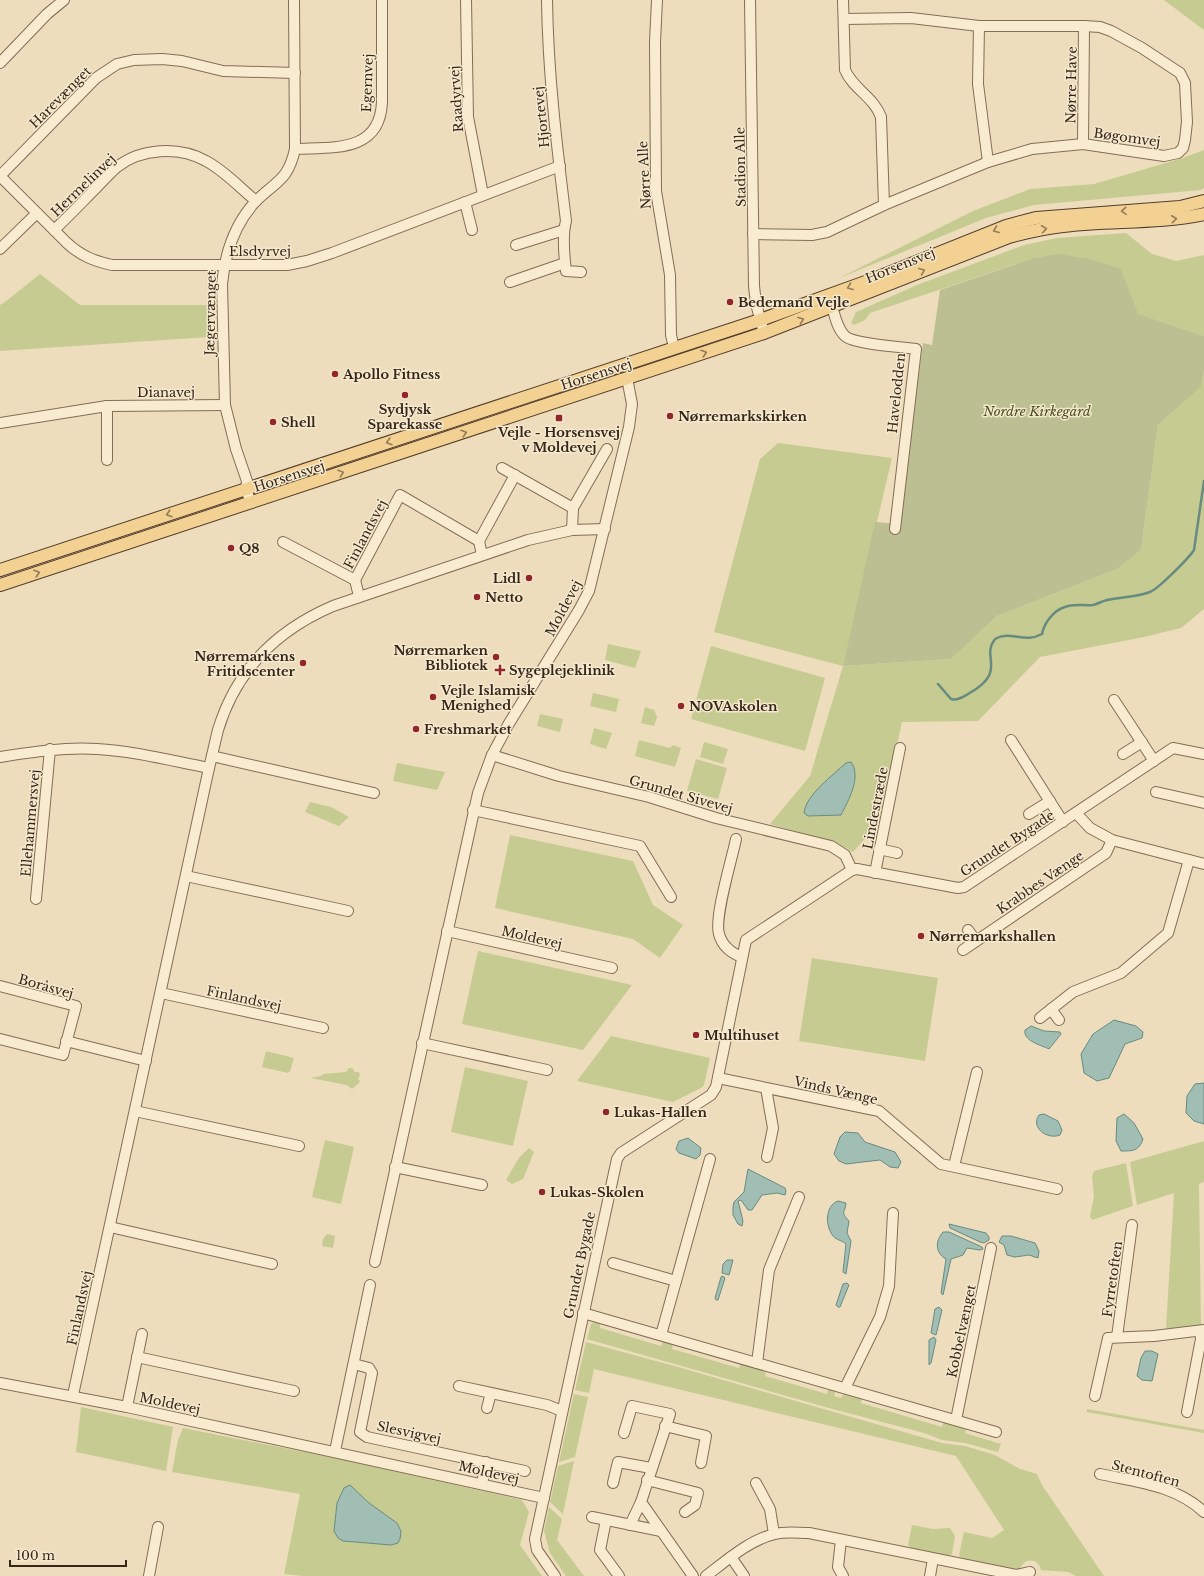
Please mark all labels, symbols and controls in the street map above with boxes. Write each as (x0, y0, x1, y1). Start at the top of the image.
street label: Nørre Have (1062, 46, 1081, 124)
street label: Egernvej (358, 53, 377, 113)
street label: Harevænget (26, 63, 95, 132)
street label: Raadyrvej (446, 65, 467, 133)
street label: Hjortevej (530, 85, 553, 149)
street label: Bøgomvej (1092, 124, 1162, 151)
street label: Stadion Alle (731, 127, 750, 207)
street label: Nørre Alle (634, 140, 655, 210)
street label: Hermelinvej (48, 150, 119, 220)
one-way arrow (1121, 206, 1127, 215)
one-way arrow (1170, 214, 1177, 223)
one-way arrow (992, 225, 999, 233)
one-way arrow (1041, 225, 1047, 234)
street label: Elsdyrvej (229, 243, 291, 260)
street label: Horsensvej (863, 244, 937, 287)
one-way arrow (918, 268, 925, 276)
street label: Jægervænget (201, 270, 220, 358)
one-way arrow (846, 283, 853, 291)
place label: Bedemand Vejle (738, 294, 850, 311)
marker: Bedemand Vejle (725, 297, 735, 307)
one-way arrow (797, 316, 804, 324)
one-way arrow (700, 349, 707, 358)
street label: Havelodden (884, 352, 909, 434)
street label: Horsensvej (559, 355, 634, 394)
place label: Apollo Fitness (342, 366, 440, 383)
marker: Apollo Fitness (330, 369, 340, 379)
street label: Dianavej (137, 384, 195, 401)
marker: Sydjysk Sparekasse (400, 390, 410, 400)
place label: Sydjysk Sparekasse (368, 401, 443, 433)
park label: Nordre Kirkegård (982, 403, 1091, 420)
place label: Nørremarkskirken (678, 408, 808, 425)
marker: Nørremarkskirken (665, 411, 675, 421)
marker: Vejle - Horsensvej v Moldevej (554, 413, 564, 423)
place label: Shell (281, 414, 316, 431)
marker: Shell (268, 417, 278, 427)
place label: Vejle - Horsensvej v Moldevej (497, 424, 620, 456)
one-way arrow (461, 429, 468, 437)
one-way arrow (385, 437, 392, 445)
street label: Horsensvej (252, 457, 327, 496)
one-way arrow (337, 470, 344, 478)
street label: Finlandsvej (340, 497, 391, 572)
one-way arrow (166, 509, 173, 517)
place label: Q8 (239, 540, 260, 557)
marker: Q8 (226, 543, 236, 553)
one-way arrow (33, 570, 40, 578)
place label: Lidl (493, 570, 521, 587)
marker: Lidl (524, 573, 534, 583)
street label: Moldevej (541, 577, 585, 639)
place label: Netto (485, 589, 523, 606)
marker: Netto (472, 592, 482, 602)
place label: Nørremarken Bibliotek (393, 642, 489, 674)
place label: Nørremarkens Fritidscenter (194, 648, 296, 680)
marker: Nørremarken Bibliotek (491, 652, 501, 662)
marker: Nørremarkens Fritidscenter (298, 658, 308, 668)
place label: Sygeplejeklinik (509, 662, 615, 679)
marker: Sygeplejeklinik (494, 664, 506, 676)
place label: Vejle Islamisk Menighed (440, 682, 536, 714)
marker: Vejle Islamisk Menighed (428, 692, 438, 702)
place label: NOVAskolen (689, 698, 778, 715)
marker: NOVAskolen (676, 701, 686, 711)
place label: Freshmarket (424, 721, 511, 738)
marker: Freshmarket (411, 724, 421, 734)
street label: Lindestræde (859, 766, 892, 851)
street label: Ellehammersvej (17, 769, 44, 878)
street label: Grundet Sivevej (627, 772, 735, 817)
street label: Grundet Bygade (957, 807, 1058, 880)
street label: Krabbes Vænge (994, 847, 1087, 918)
street label: Moldevej (500, 922, 564, 953)
place label: Nørremarkshallen (929, 928, 1057, 945)
marker: Nørremarkshallen (916, 931, 926, 941)
street label: Boråsvej (16, 970, 75, 1002)
street label: Finlandsvej (205, 982, 283, 1015)
place label: Multihuset (704, 1027, 779, 1044)
marker: Multihuset (691, 1030, 701, 1040)
street label: Vinds Vænge (791, 1072, 879, 1108)
place label: Lukas-Hallen (614, 1104, 707, 1121)
marker: Lukas-Hallen (601, 1107, 611, 1117)
place label: Lukas-Skolen (550, 1184, 645, 1201)
marker: Lukas-Skolen (537, 1187, 547, 1197)
street label: Grundet Bygade (560, 1210, 599, 1320)
street label: Fyrretoften (1099, 1240, 1126, 1318)
street label: Finlandsvej (63, 1269, 96, 1347)
street label: Kobbelvænget (943, 1283, 980, 1379)
street label: Moldevej (138, 1389, 202, 1418)
street label: Slesvigvej (375, 1417, 442, 1448)
street label: Stentoften (1110, 1456, 1182, 1491)
street label: Moldevej (457, 1457, 521, 1488)
scale bar (10, 1542, 126, 1568)
text: 100 m (16, 1548, 55, 1563)

